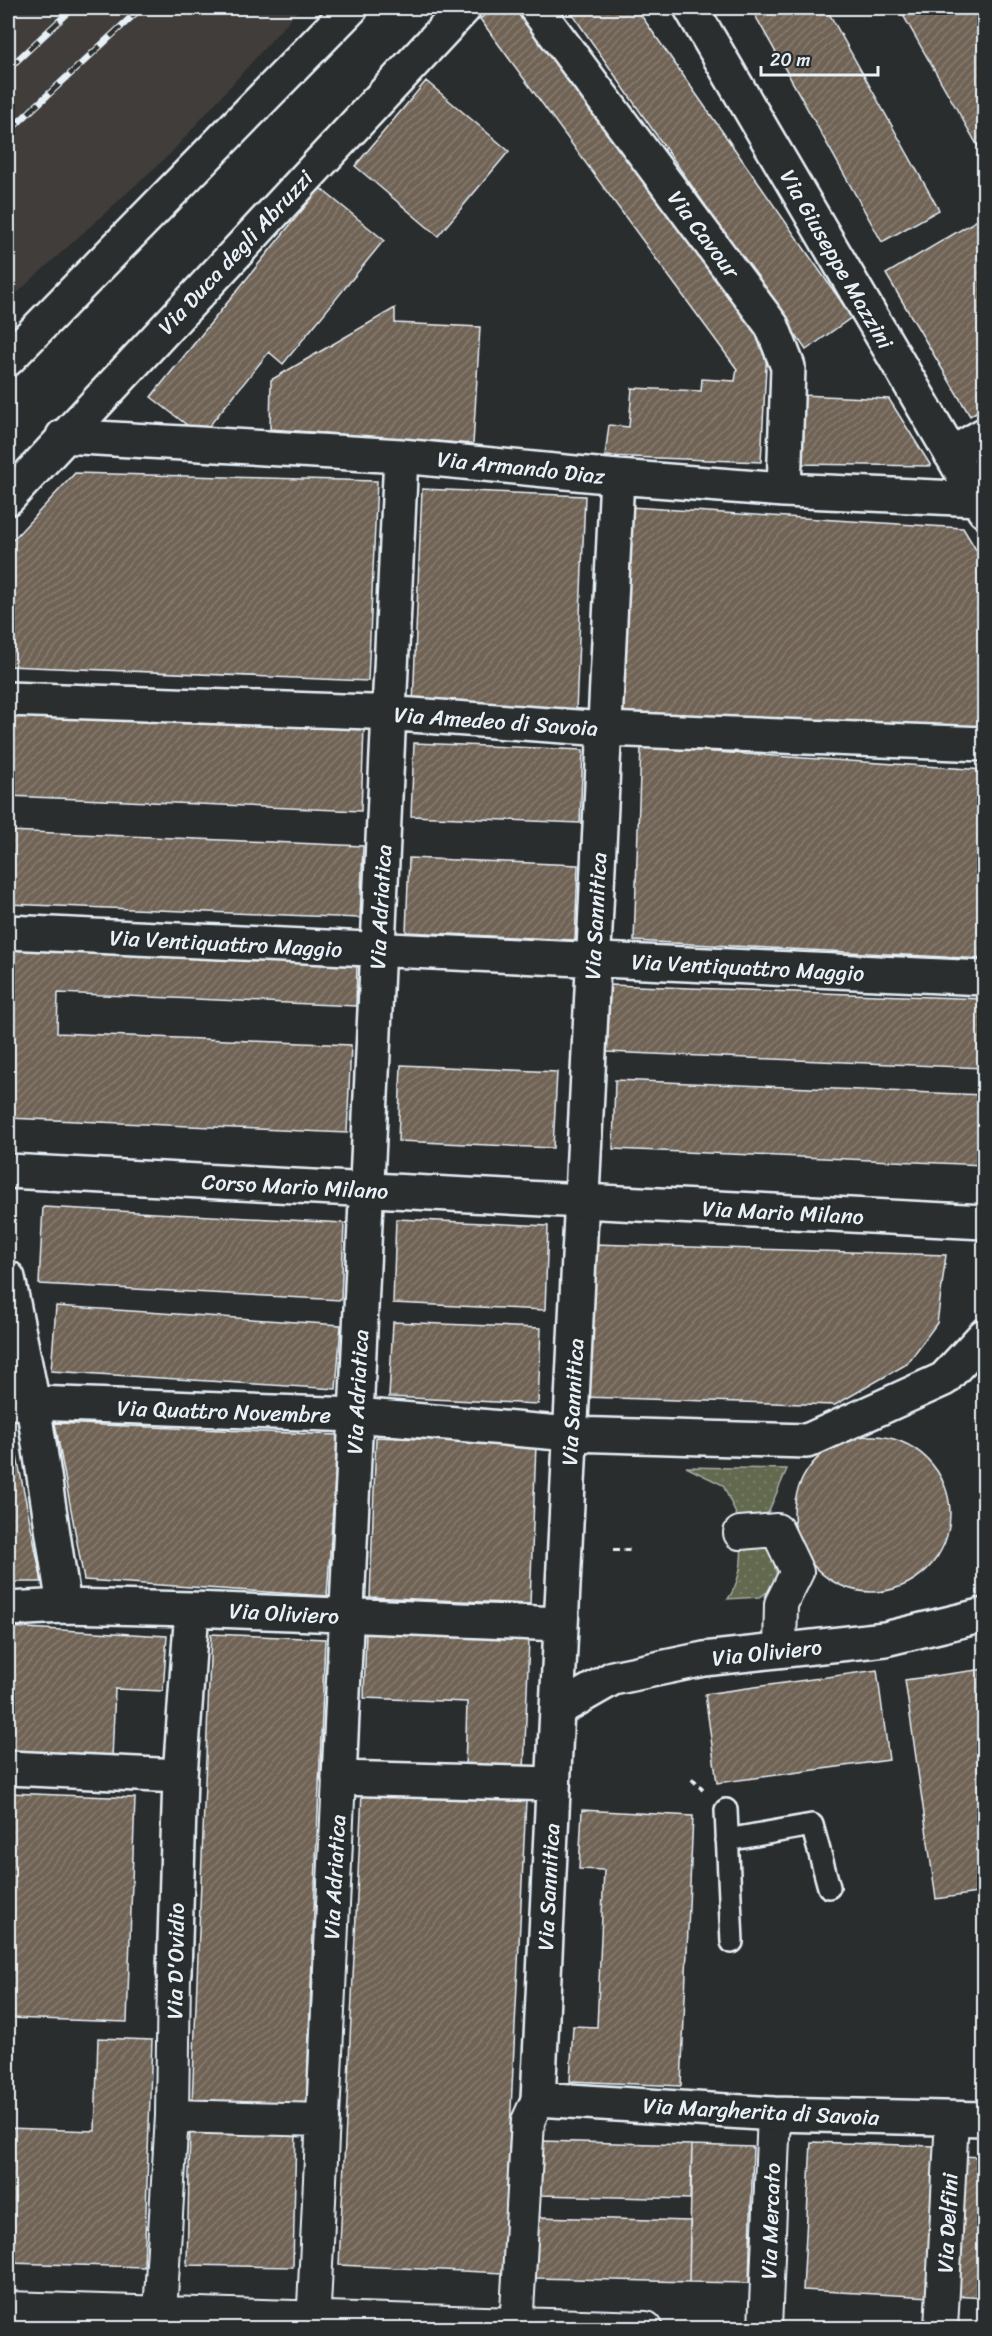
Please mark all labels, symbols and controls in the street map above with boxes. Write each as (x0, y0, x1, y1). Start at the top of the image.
scale bar (761, 39, 878, 77)
text: 20 m (770, 44, 810, 76)
street label: Via Duca degli Abruzzi (148, 160, 323, 344)
street label: Via Giuseppe Mazzini (769, 162, 905, 357)
street label: Via Cavour (657, 181, 751, 289)
street label: Via Armando Diaz (435, 439, 607, 496)
street label: Via Amedeo di Savoia (393, 695, 599, 748)
street label: Via Adriatica (358, 844, 403, 970)
street label: Via Sannitica (573, 851, 618, 981)
street label: Via Ventiquattro Maggio (108, 918, 343, 969)
street label: Via Ventiquattro Maggio (630, 942, 865, 993)
street label: Corso Mario Milano (201, 1162, 389, 1211)
street label: Via Mario Milano (701, 1189, 865, 1236)
street label: Via Adriatica (335, 1329, 380, 1455)
street label: Via Sannitica (550, 1337, 595, 1467)
street label: Via Quattro Novembre (116, 1388, 332, 1435)
street label: Via Oliviero (228, 1591, 340, 1636)
street label: Via Oliviero (710, 1627, 824, 1678)
street label: Via Adriatica (312, 1814, 357, 1940)
street label: Via Sannitica (526, 1822, 571, 1952)
street label: Via D'Ovidio (155, 1902, 196, 2020)
street label: Via Margherita di Savoia (642, 2086, 881, 2137)
street label: Via Mercato (749, 2162, 792, 2280)
street label: Via Delfini (925, 2171, 970, 2274)

